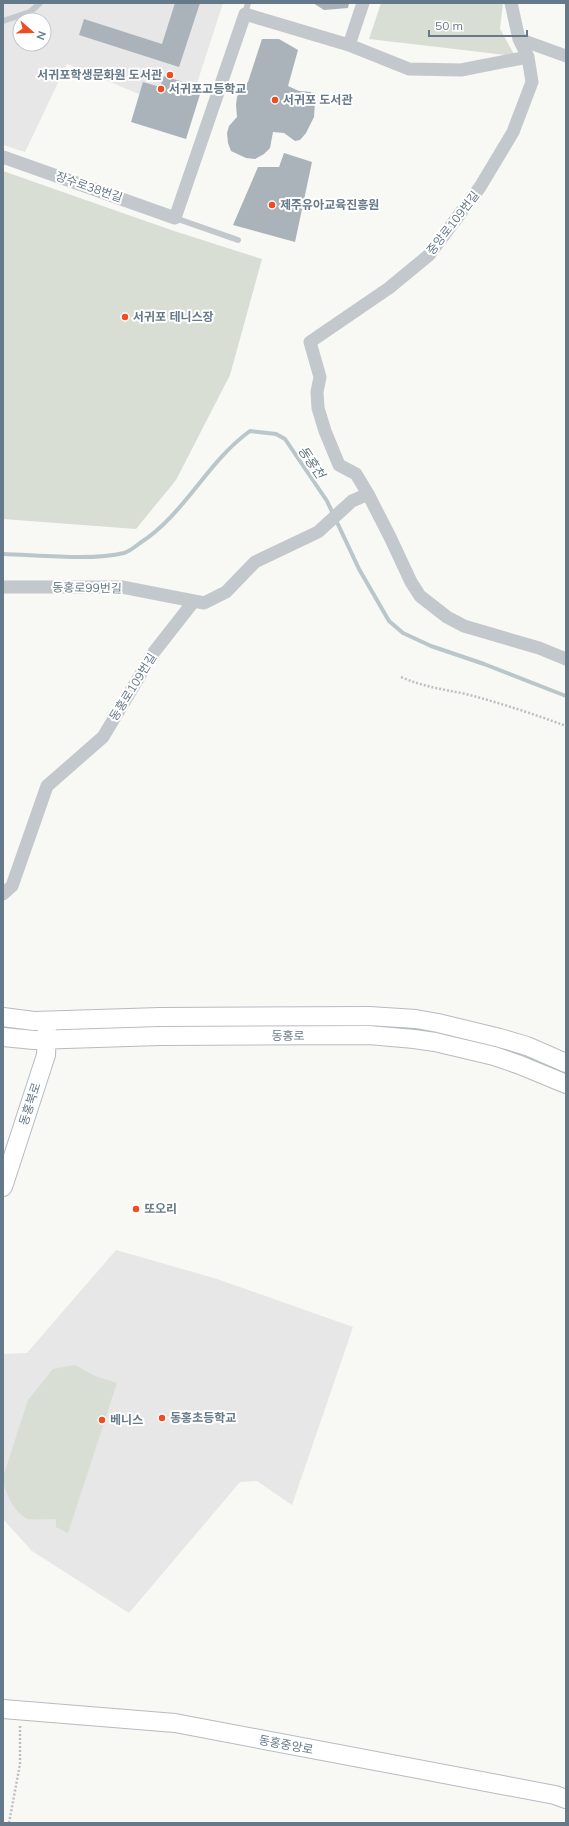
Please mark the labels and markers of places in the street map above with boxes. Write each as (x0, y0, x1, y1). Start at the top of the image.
place label: 서귀포학생문화원 도서관 (37, 67, 162, 82)
marker: 서귀포학생문화원 도서관 (165, 70, 175, 80)
place label: 서귀포고등학교 (169, 81, 246, 96)
marker: 서귀포고등학교 (156, 84, 166, 94)
place label: 서귀포 도서관 (283, 92, 353, 107)
marker: 서귀포 도서관 (270, 95, 280, 105)
place label: 제주유아교육진흥원 (280, 197, 379, 212)
marker: 제주유아교육진흥원 (267, 200, 277, 210)
place label: 서귀포 테니스장 (133, 309, 214, 324)
marker: 서귀포 테니스장 (120, 312, 130, 322)
place label: 또오리 (144, 1201, 177, 1216)
marker: 또오리 (131, 1204, 141, 1214)
place label: 동홍초등학교 (170, 1410, 236, 1425)
place label: 베니스 (110, 1412, 143, 1427)
marker: 동홍초등학교 (157, 1413, 167, 1423)
marker: 베니스 (97, 1415, 107, 1425)

